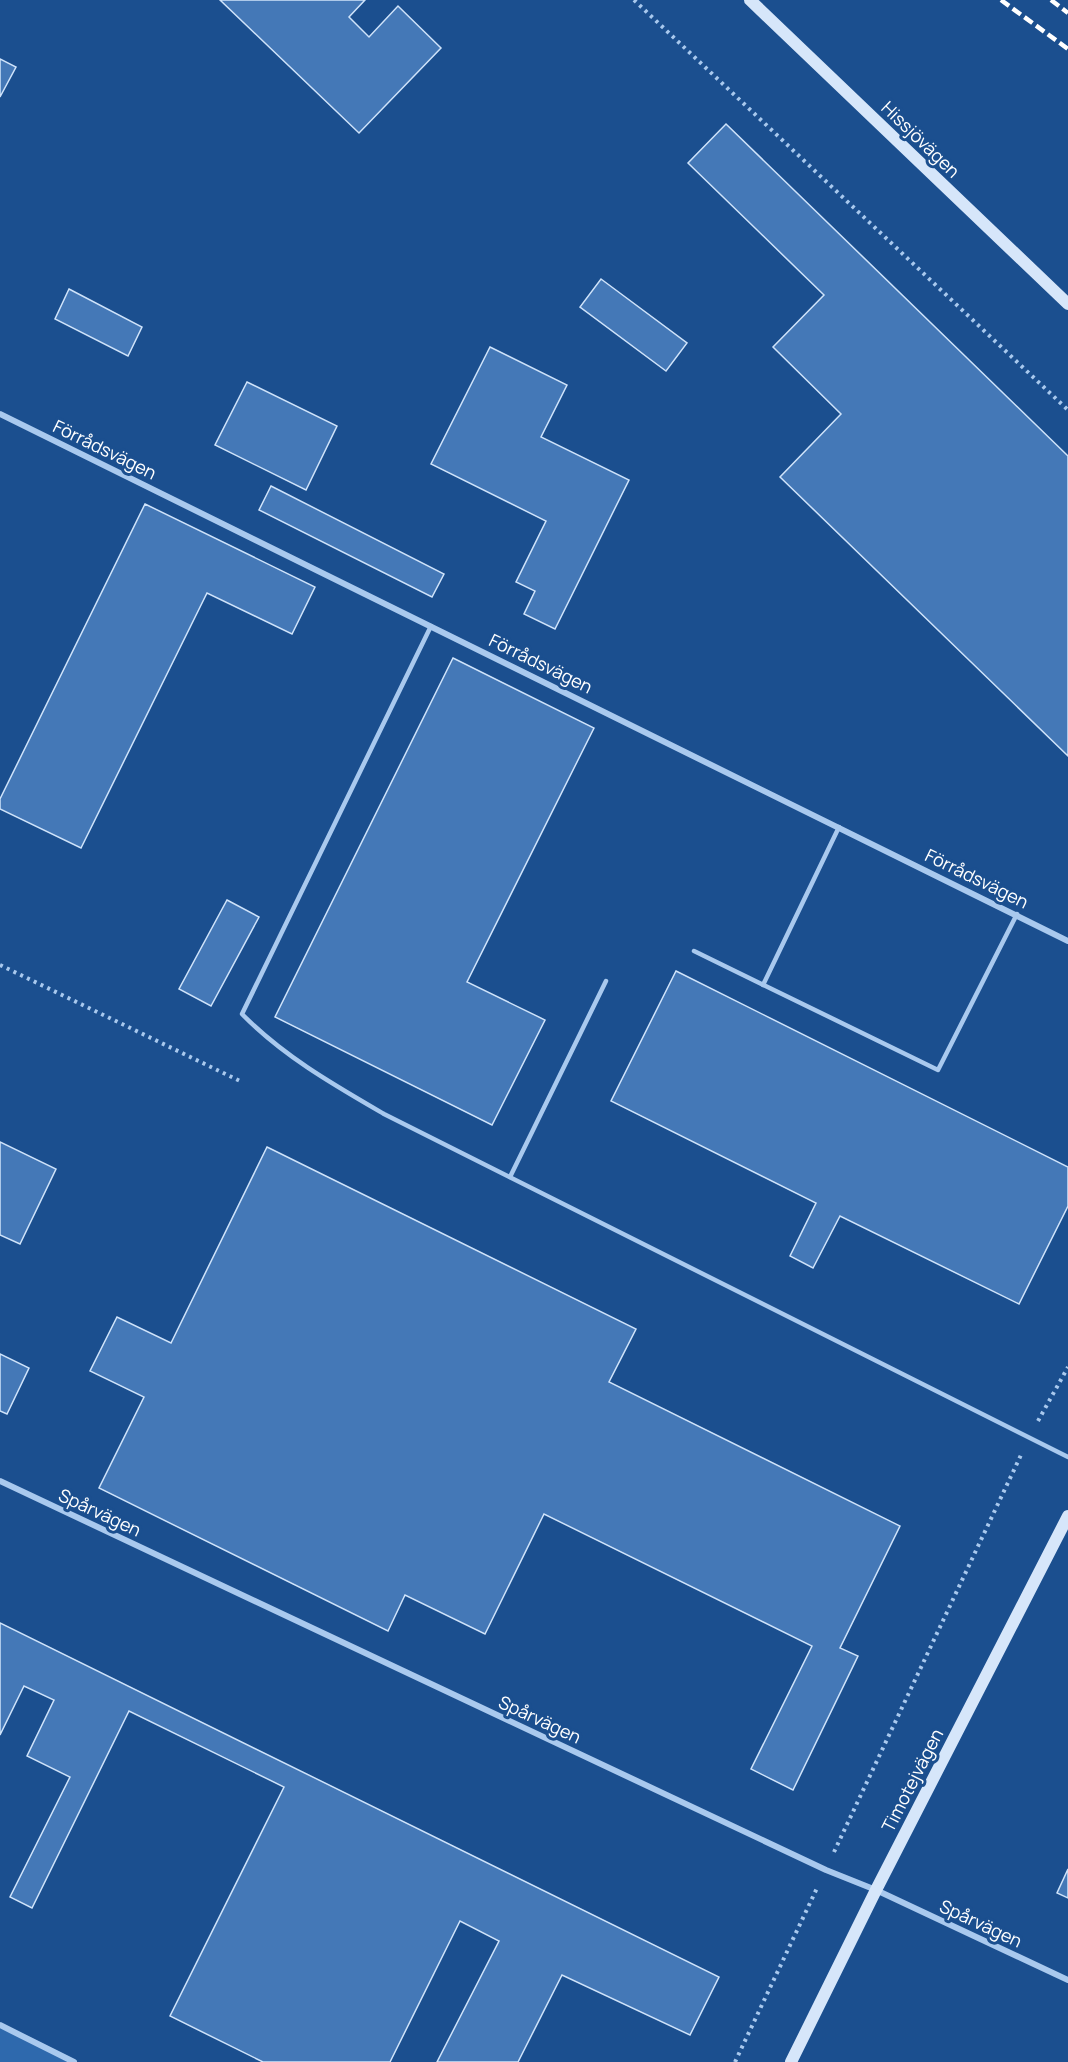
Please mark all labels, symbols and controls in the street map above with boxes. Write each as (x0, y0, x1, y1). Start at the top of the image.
street label: Hissjövägen (877, 95, 965, 183)
street label: Förrådsvägen (49, 414, 161, 484)
street label: Förrådsvägen (485, 628, 597, 698)
street label: Förrådsvägen (921, 843, 1033, 913)
street label: Spårvägen (55, 1482, 145, 1542)
street label: Spårvägen (495, 1689, 585, 1749)
street label: Timotejvägen (876, 1724, 948, 1836)
street label: Spårvägen (936, 1893, 1026, 1953)

